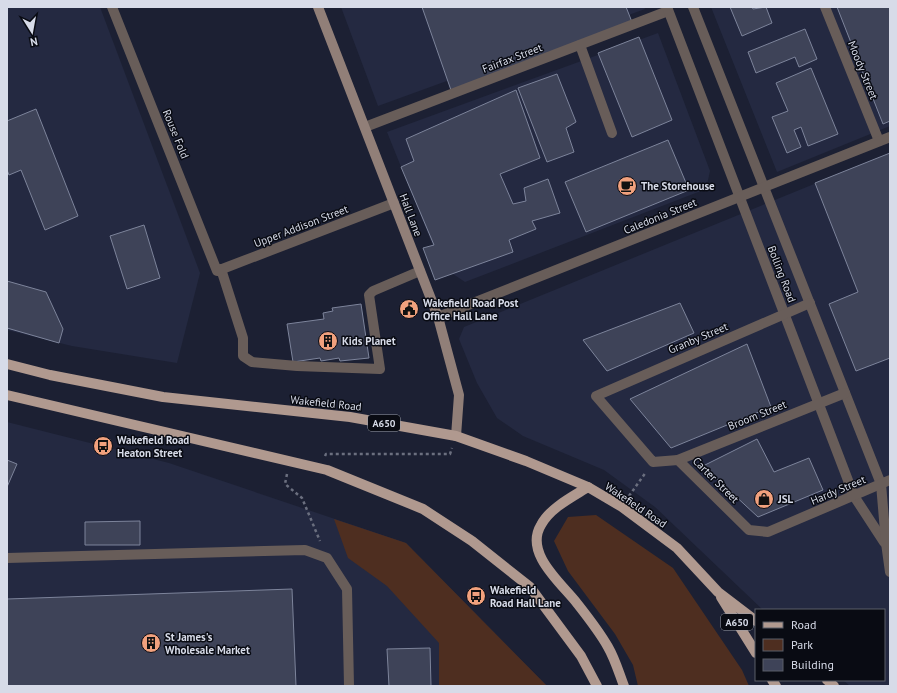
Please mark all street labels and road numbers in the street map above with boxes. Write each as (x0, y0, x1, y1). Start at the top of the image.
street label: Moody Street (845, 39, 881, 102)
street label: Fairfax Street (480, 40, 544, 76)
street label: Rouse Fold (160, 107, 192, 161)
street label: Hall Lane (396, 192, 426, 239)
street label: Caledonia Street (621, 195, 699, 237)
street label: Upper Addison Street (252, 201, 350, 250)
street label: Bolling Road (765, 244, 799, 305)
street label: Granby Street (666, 319, 730, 357)
street label: Wakefield Road (290, 392, 362, 414)
street label: Broom Street (726, 397, 789, 433)
road number: A650 (368, 415, 400, 431)
street label: Carter Street (690, 454, 742, 506)
street label: Hardy Street (808, 472, 868, 508)
street label: Wakefield Road (602, 479, 670, 531)
road number: A650 (721, 614, 753, 630)

